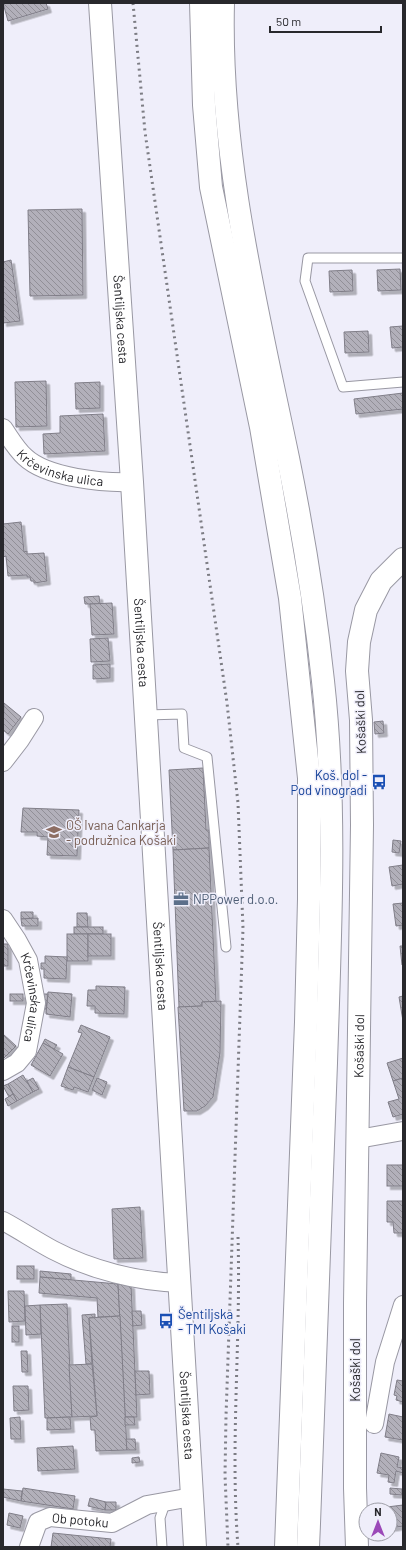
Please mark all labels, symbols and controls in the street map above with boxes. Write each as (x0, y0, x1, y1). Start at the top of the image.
scale bar (270, 8, 381, 34)
text: 50 m (276, 14, 301, 28)
street label: Šentiljska cesta (110, 274, 132, 364)
street label: Krčevinska ulica (13, 446, 104, 489)
street label: Šentiljska cesta (131, 598, 152, 688)
street label: Košaški dol (351, 690, 369, 754)
place label: Koš. dol - Pod vinogradi (291, 767, 367, 798)
bus stop icon: Koš. dol - Pod vinogradi (370, 773, 388, 791)
place label: OŠ Ivana Cankarja - podružnica Košaki (66, 817, 176, 848)
school or university icon: OŠ Ivana Cankarja - podružnica Košaki (45, 823, 63, 841)
office icon: NPPower d.o.o. (172, 890, 190, 908)
place label: NPPower d.o.o. (193, 891, 278, 907)
street label: Šentiljska cesta (150, 921, 171, 1011)
street label: Krčevinska ulica (17, 949, 44, 1044)
street label: Košaški dol (350, 1014, 367, 1078)
place label: Šentiljska - TMI Košaki (178, 1306, 246, 1337)
bus stop icon: Šentiljska - TMI Košaki (157, 1312, 175, 1330)
street label: Košaški dol (347, 1338, 363, 1402)
street label: Šentiljska cesta (177, 1370, 198, 1460)
north arrow (358, 1502, 398, 1542)
text: N (374, 1505, 382, 1518)
street label: Ob potoku (51, 1509, 109, 1531)

